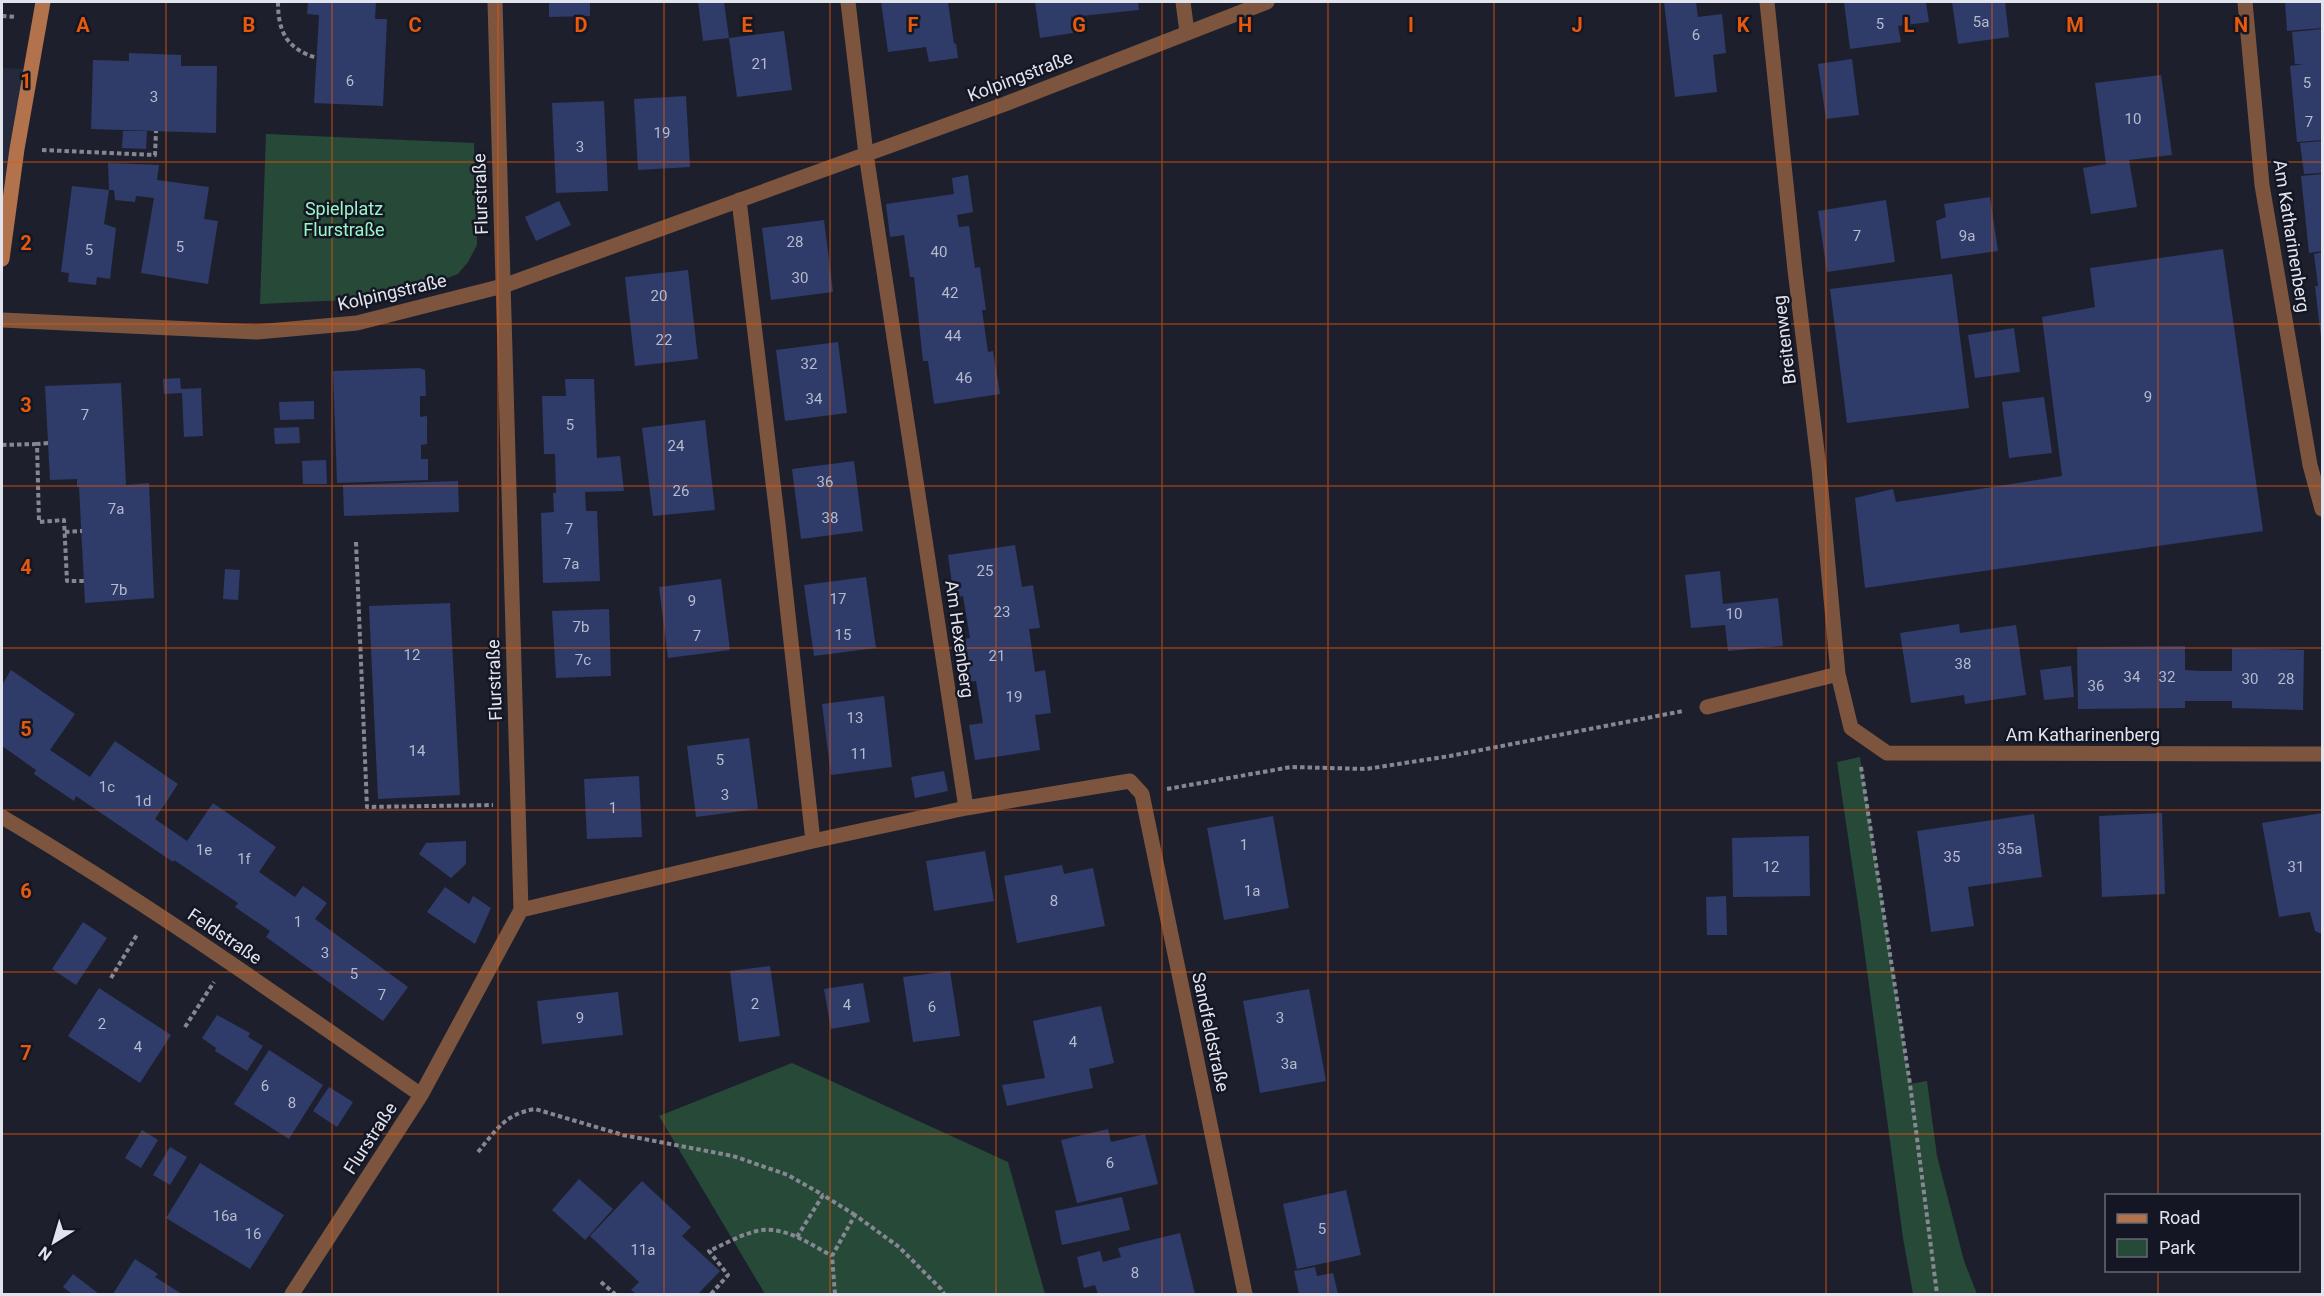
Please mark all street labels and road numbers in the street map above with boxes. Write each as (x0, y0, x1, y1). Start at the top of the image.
street label: Kolpingstraße (964, 46, 1076, 106)
street label: Flurstraße (468, 153, 492, 235)
street label: Am Katharinenberg (2270, 158, 2314, 314)
street label: Kolpingstraße (335, 269, 449, 315)
street label: Breitenweg (1768, 294, 1800, 386)
street label: Am Hexenberg (941, 579, 979, 699)
street label: Flurstraße (482, 639, 506, 721)
street label: Am Katharinenberg (2006, 724, 2160, 745)
street label: Feldstraße (184, 904, 266, 968)
street label: Sandfeldstraße (1188, 970, 1234, 1094)
street label: Flurstraße (339, 1098, 401, 1178)

